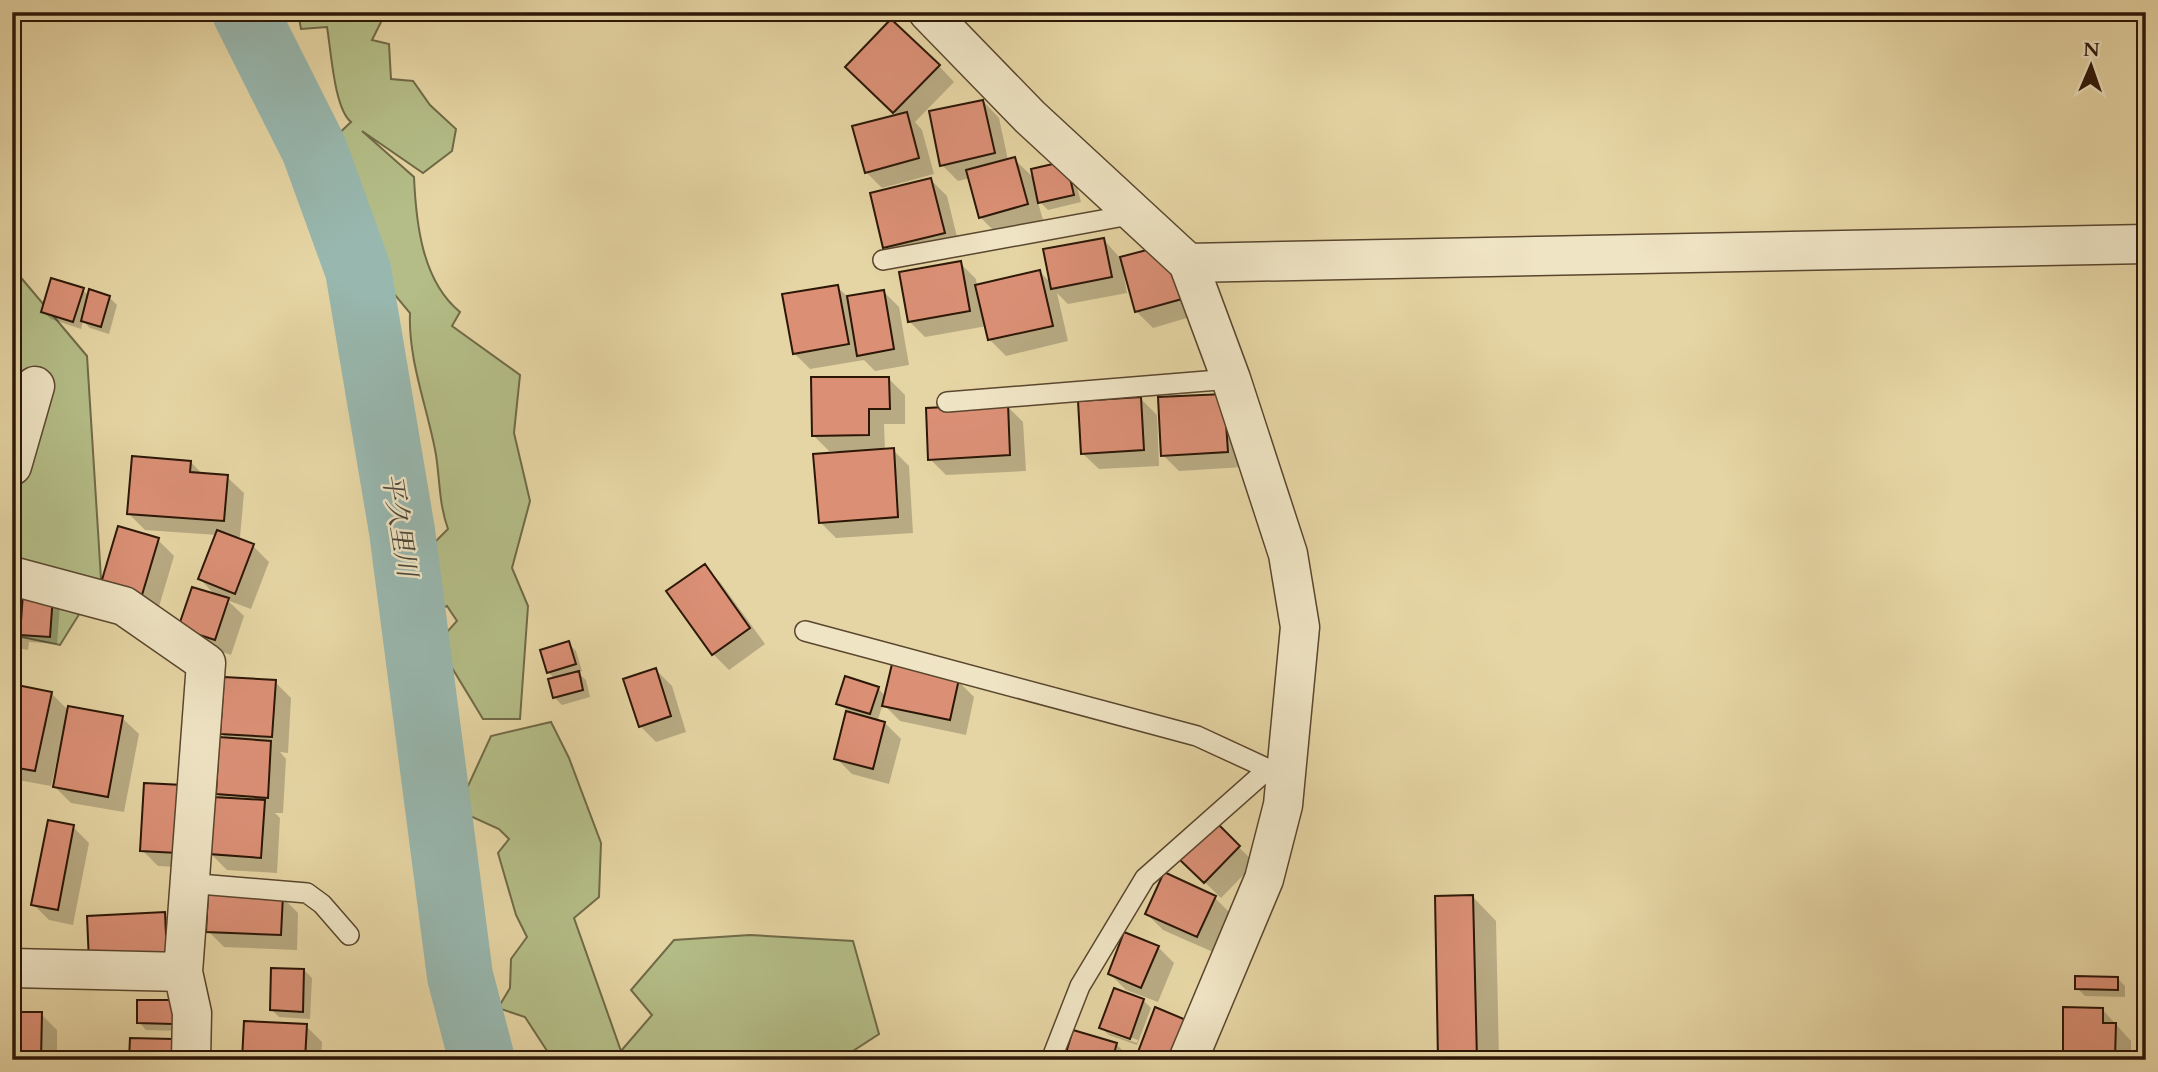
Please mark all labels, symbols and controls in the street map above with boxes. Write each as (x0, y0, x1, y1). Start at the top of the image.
north arrow (2056, 32, 2126, 102)
text: N (2083, 37, 2101, 63)
water label: 平久里川 (374, 471, 425, 582)

